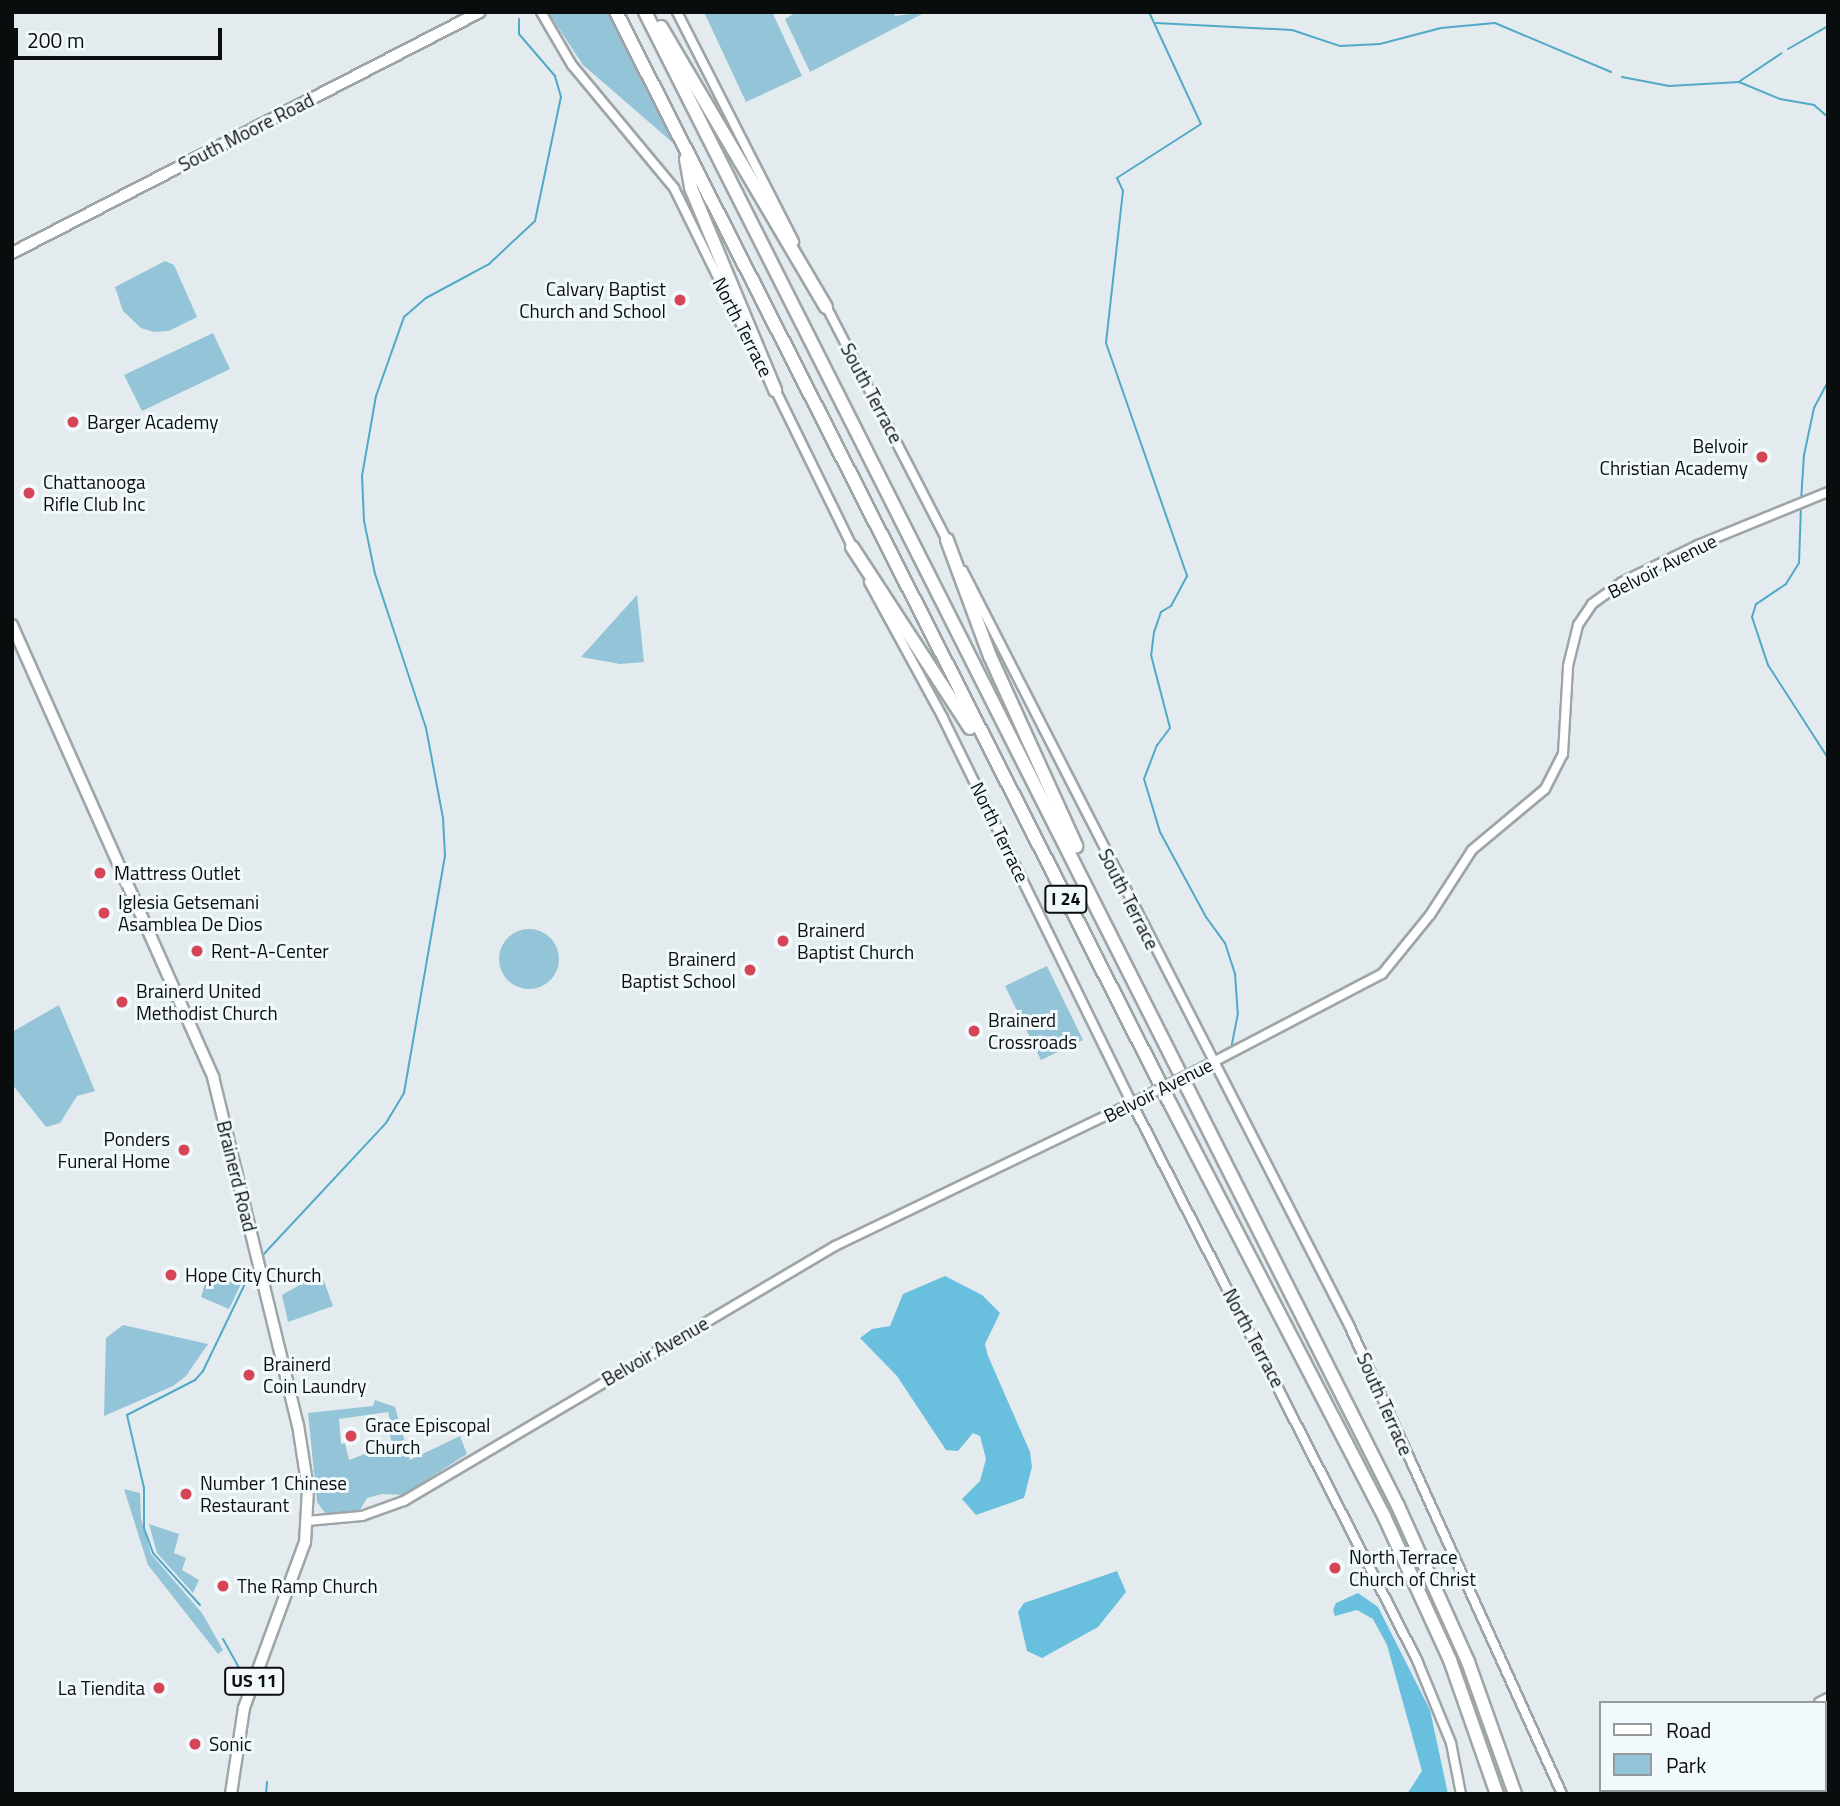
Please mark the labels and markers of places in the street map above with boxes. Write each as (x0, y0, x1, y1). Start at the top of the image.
place label: Calvary Baptist Church and School (519, 278, 666, 322)
marker: Calvary Baptist Church and School (672, 292, 688, 308)
place label: Barger Academy (87, 411, 218, 433)
marker: Barger Academy (65, 414, 81, 430)
place label: Belvoir Christian Academy (1600, 435, 1748, 479)
marker: Belvoir Christian Academy (1754, 449, 1770, 465)
place label: Chattanooga Rifle Club Inc (43, 471, 145, 515)
marker: Chattanooga Rifle Club Inc (21, 485, 37, 501)
place label: Mattress Outlet (114, 862, 241, 884)
marker: Mattress Outlet (92, 865, 108, 881)
place label: Iglesia Getsemani Asamblea De Dios (118, 891, 263, 935)
marker: Iglesia Getsemani Asamblea De Dios (96, 905, 112, 921)
place label: Brainerd Baptist Church (797, 919, 914, 963)
marker: Brainerd Baptist Church (775, 933, 791, 949)
place label: Rent-A-Center (211, 940, 329, 962)
marker: Rent-A-Center (189, 943, 205, 959)
place label: Brainerd Baptist School (621, 948, 736, 992)
marker: Brainerd Baptist School (742, 962, 758, 978)
place label: Brainerd United Methodist Church (136, 980, 278, 1024)
marker: Brainerd United Methodist Church (114, 994, 130, 1010)
place label: Brainerd Crossroads (988, 1009, 1077, 1053)
marker: Brainerd Crossroads (966, 1023, 982, 1039)
place label: Ponders Funeral Home (58, 1128, 170, 1172)
marker: Ponders Funeral Home (176, 1142, 192, 1158)
place label: Hope City Church (185, 1264, 322, 1286)
marker: Hope City Church (163, 1267, 179, 1283)
place label: Brainerd Coin Laundry (263, 1353, 366, 1397)
marker: Brainerd Coin Laundry (241, 1367, 257, 1383)
place label: Grace Episcopal Church (365, 1414, 490, 1458)
marker: Grace Episcopal Church (343, 1428, 359, 1444)
place label: Number 1 Chinese Restaurant (200, 1472, 347, 1516)
marker: Number 1 Chinese Restaurant (178, 1486, 194, 1502)
place label: North Terrace Church of Christ (1349, 1546, 1476, 1590)
marker: North Terrace Church of Christ (1327, 1560, 1343, 1576)
place label: The Ramp Church (237, 1575, 378, 1597)
marker: The Ramp Church (215, 1578, 231, 1594)
place label: La Tiendita (58, 1677, 145, 1699)
marker: La Tiendita (151, 1680, 167, 1696)
place label: Sonic (209, 1733, 252, 1755)
marker: Sonic (187, 1736, 203, 1752)

